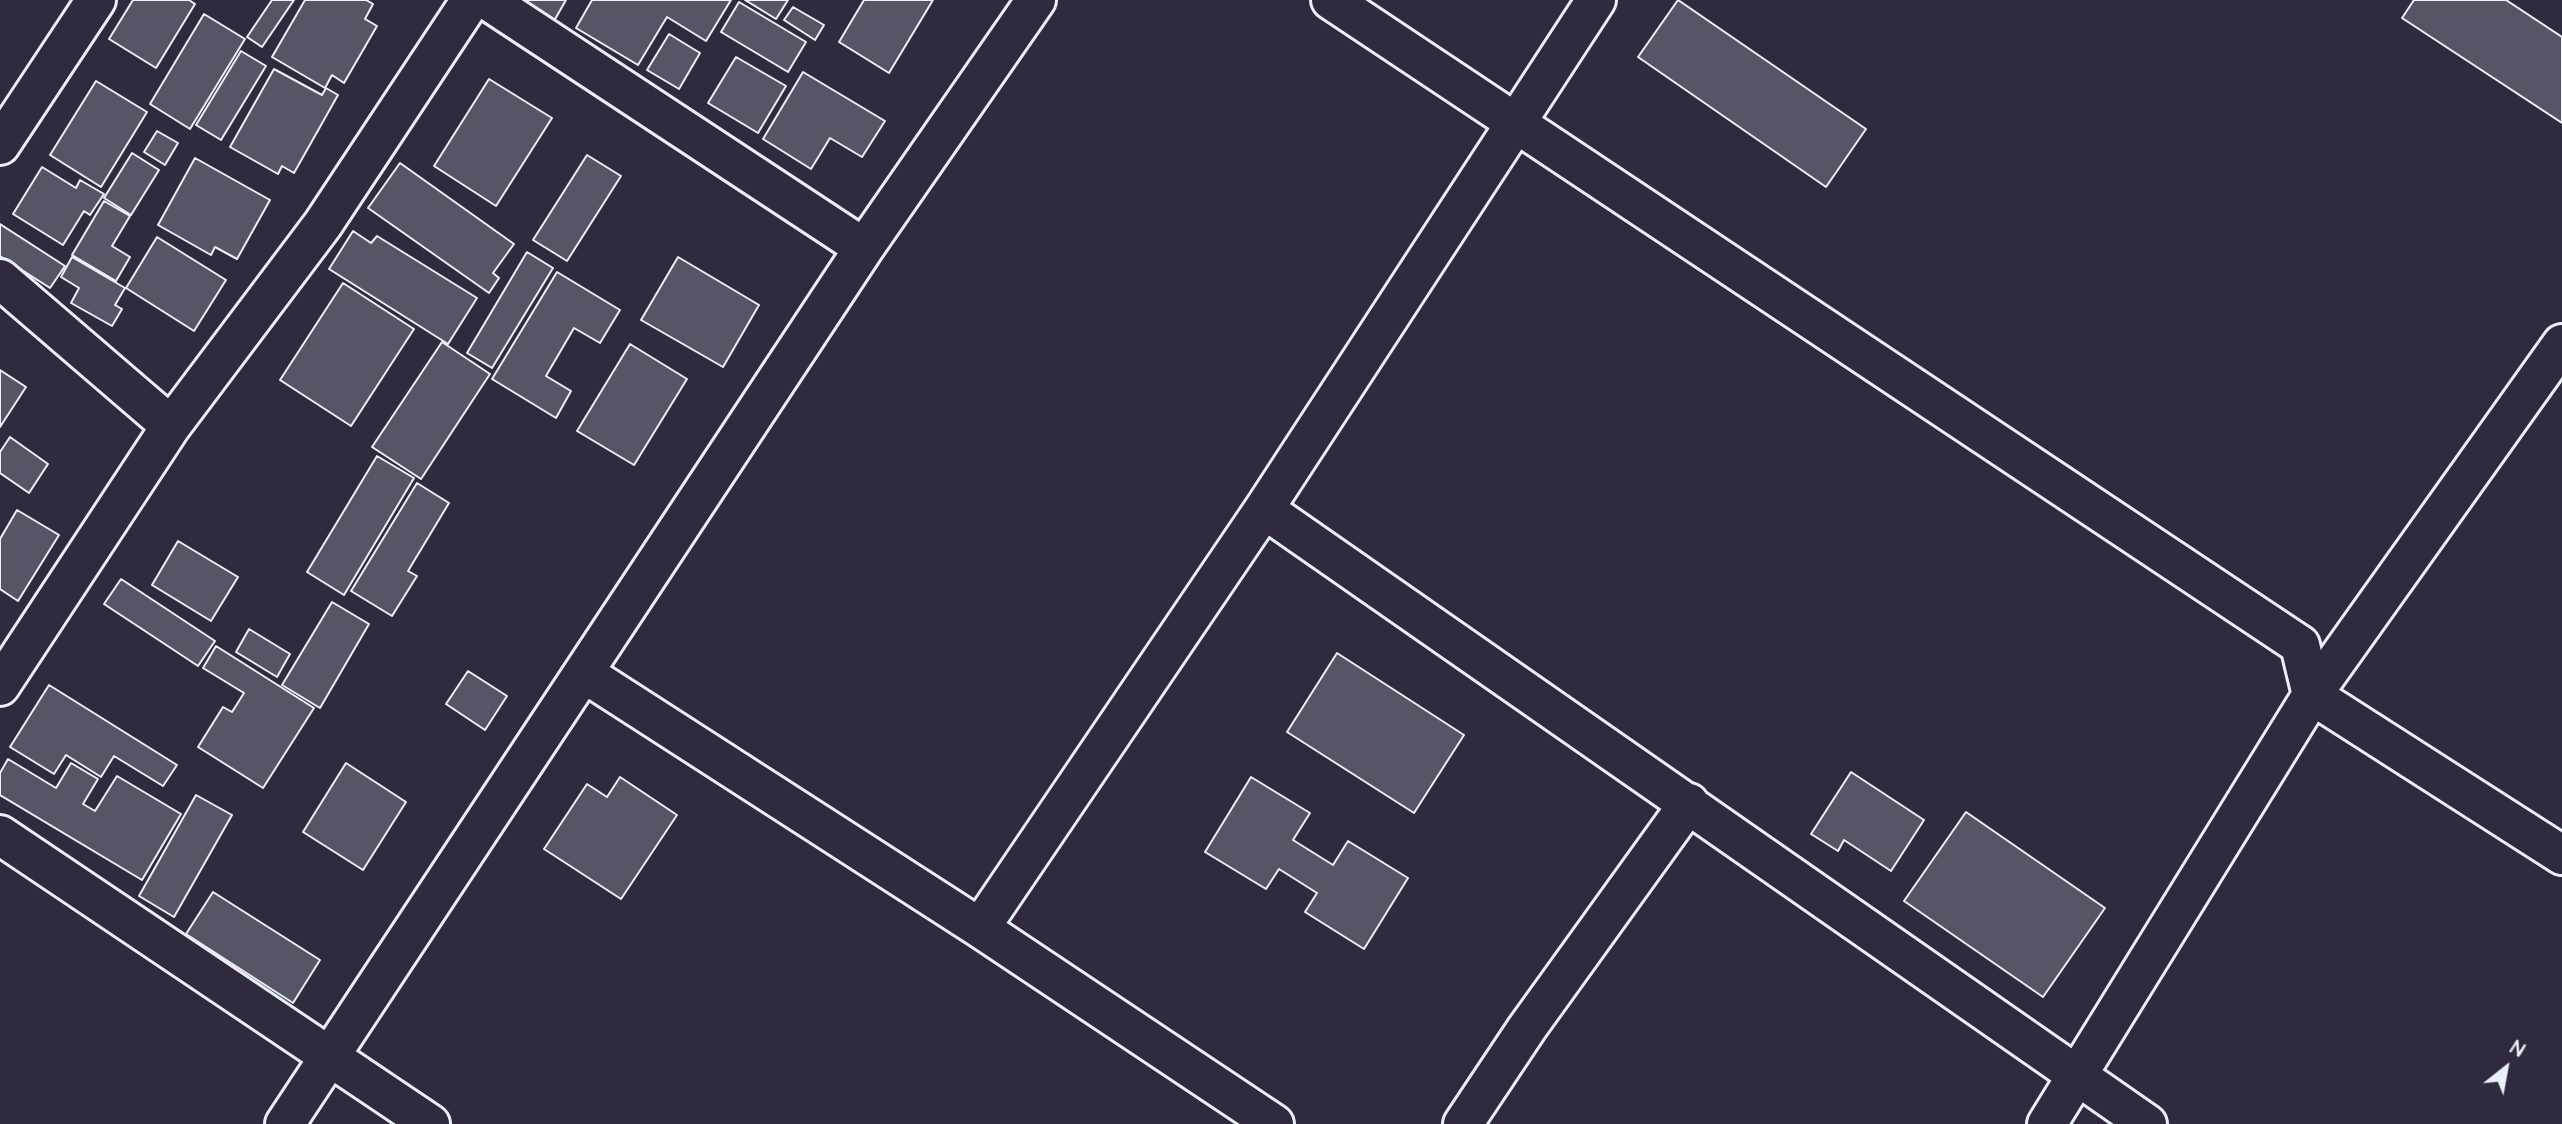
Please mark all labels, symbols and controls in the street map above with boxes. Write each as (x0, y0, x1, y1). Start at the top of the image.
north arrow (2471, 1033, 2541, 1103)
text: N (2505, 1035, 2529, 1064)

